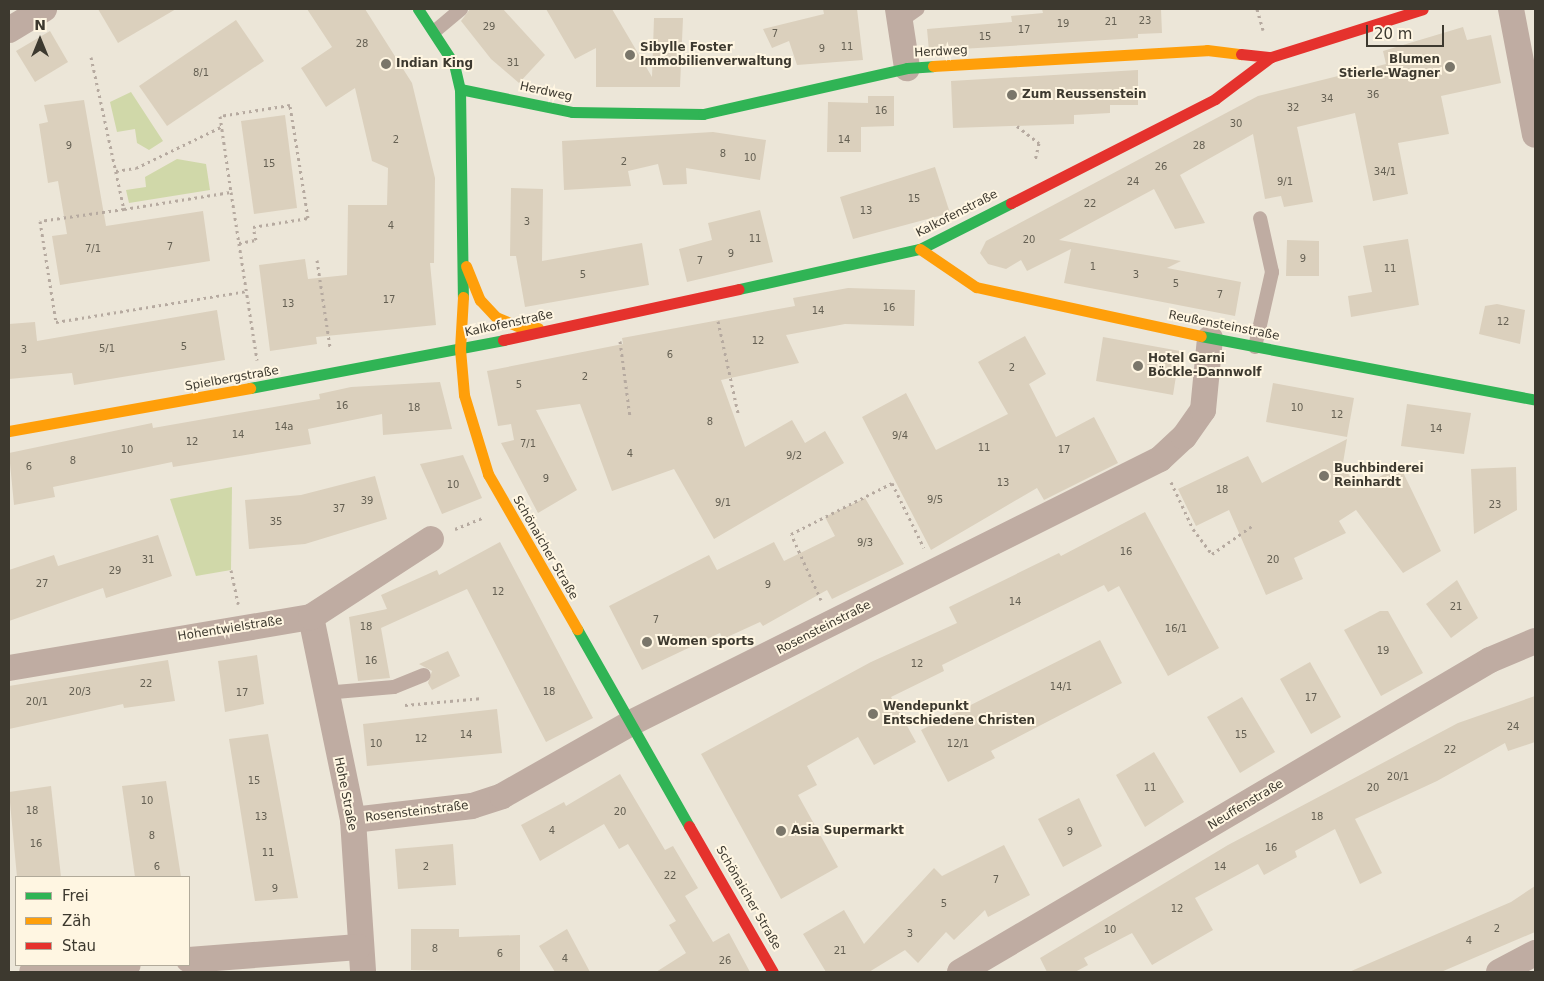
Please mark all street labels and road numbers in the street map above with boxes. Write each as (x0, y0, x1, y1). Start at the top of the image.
street label: Herdweg (914, 43, 968, 61)
street label: Herdweg (518, 79, 574, 105)
street label: Kalkofenstraße (914, 187, 1000, 241)
street label: Kalkofenstraße (464, 308, 554, 340)
street label: Reußensteinstraße (1167, 308, 1281, 344)
street label: Spielbergstraße (184, 364, 280, 394)
street label: Schönaicher Straße (509, 494, 581, 602)
street label: Rosensteinstraße (774, 598, 874, 658)
street label: Hohentwielstraße (177, 614, 283, 644)
street label: Hohe Straße (331, 756, 359, 832)
street label: Neuffenstraße (1206, 777, 1286, 833)
street label: Rosensteinstraße (365, 799, 469, 825)
street label: Schönaicher Straße (712, 844, 784, 952)

